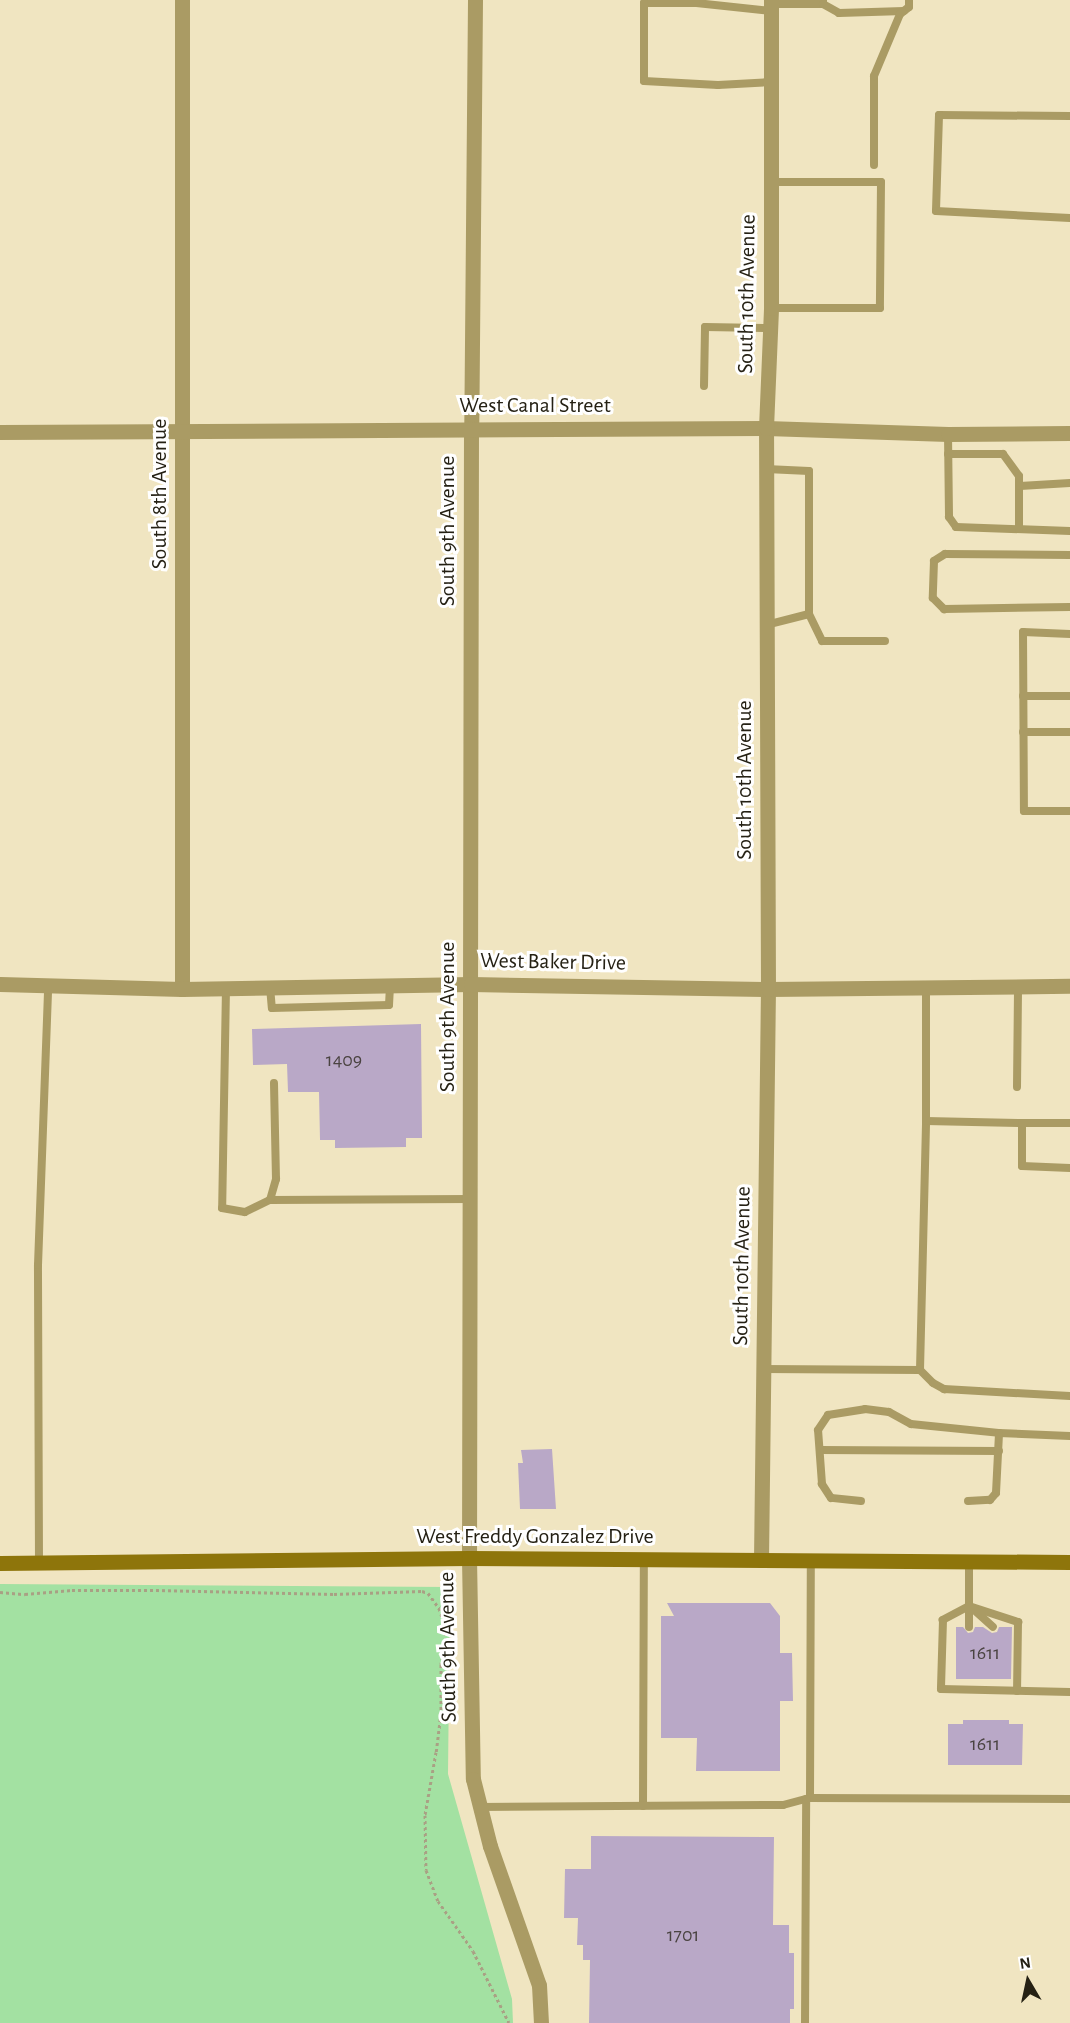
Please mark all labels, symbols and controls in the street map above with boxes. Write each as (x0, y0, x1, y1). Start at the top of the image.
street label: South 10th Avenue (732, 214, 762, 374)
street label: West Canal Street (459, 393, 611, 419)
street label: South 8th Avenue (147, 419, 173, 569)
street label: South 9th Avenue (435, 456, 461, 606)
street label: South 10th Avenue (732, 700, 758, 860)
street label: South 9th Avenue (435, 942, 461, 1092)
street label: West Baker Drive (480, 948, 626, 976)
house number: 1409 (326, 1048, 362, 1072)
street label: South 10th Avenue (727, 1186, 757, 1346)
street label: West Freddy Gonzalez Drive (416, 1524, 654, 1550)
street label: South 9th Avenue (433, 1571, 463, 1723)
house number: 1611 (970, 1641, 1000, 1665)
house number: 1611 (970, 1732, 1000, 1756)
house number: 1701 (667, 1923, 699, 1947)
north arrow (998, 1951, 1058, 2011)
text: N (1018, 1954, 1032, 1972)

